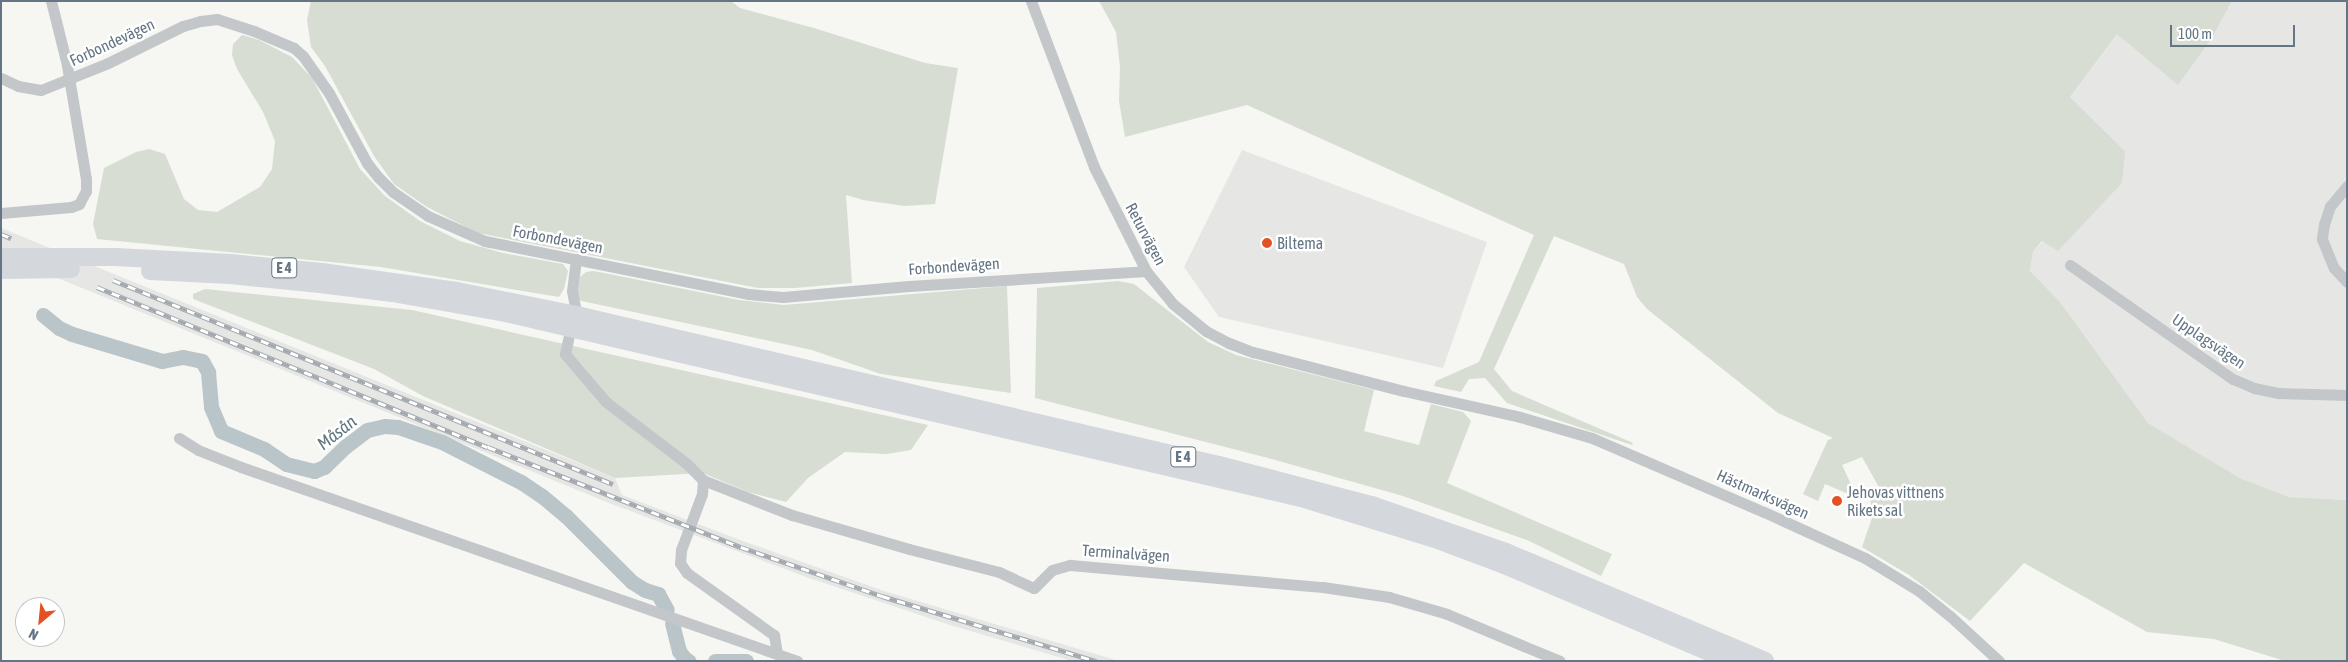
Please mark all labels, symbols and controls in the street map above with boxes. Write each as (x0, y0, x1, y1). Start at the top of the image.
street label: Forbondevägen (67, 14, 157, 70)
scale bar (2173, 15, 2298, 47)
text: 100 m (2178, 25, 2212, 42)
street label: Returvägen (1122, 200, 1170, 268)
street label: Forbondevägen (511, 221, 605, 257)
place label: Biltema (1277, 233, 1323, 253)
marker: Biltema (1261, 237, 1273, 249)
street label: Forbondevägen (908, 253, 1000, 279)
road number: E 4 (270, 256, 298, 280)
street label: Upplagsvägen (2169, 309, 2249, 373)
water label: Måsån (313, 411, 361, 455)
road number: E 4 (1169, 444, 1197, 470)
street label: Hästmarksvägen (1714, 465, 1812, 523)
place label: Jehovas vittnens Rikets sal (1847, 482, 1944, 520)
marker: Jehovas vittnens Rikets sal (1831, 495, 1843, 507)
street label: Terminalvägen (1081, 540, 1171, 566)
north arrow (15, 597, 65, 647)
text: N (26, 625, 41, 643)

